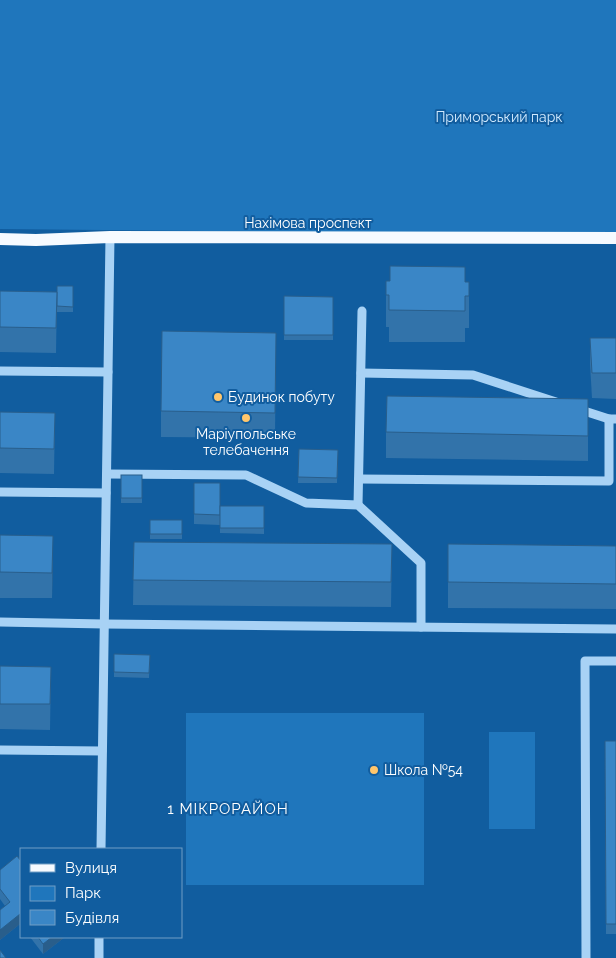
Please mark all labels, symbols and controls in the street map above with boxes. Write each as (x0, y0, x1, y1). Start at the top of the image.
park label: Приморський парк (435, 109, 563, 125)
street label: Нахімова проспект (244, 215, 372, 231)
place label: Будинок побуту (228, 389, 335, 405)
marker: Будинок побуту (212, 391, 224, 403)
marker: Маріупольське телебачення (240, 412, 252, 424)
place label: Маріупольське телебачення (196, 426, 296, 458)
place label: Школа №54 (384, 762, 463, 778)
marker: Школа №54 (368, 764, 380, 776)
district label: 1 МІКРОРАЙОН (167, 800, 289, 818)
legend (20, 848, 182, 938)
text: Вулиця (65, 859, 117, 877)
text: Парк (65, 884, 101, 902)
text: Будівля (65, 909, 119, 927)

